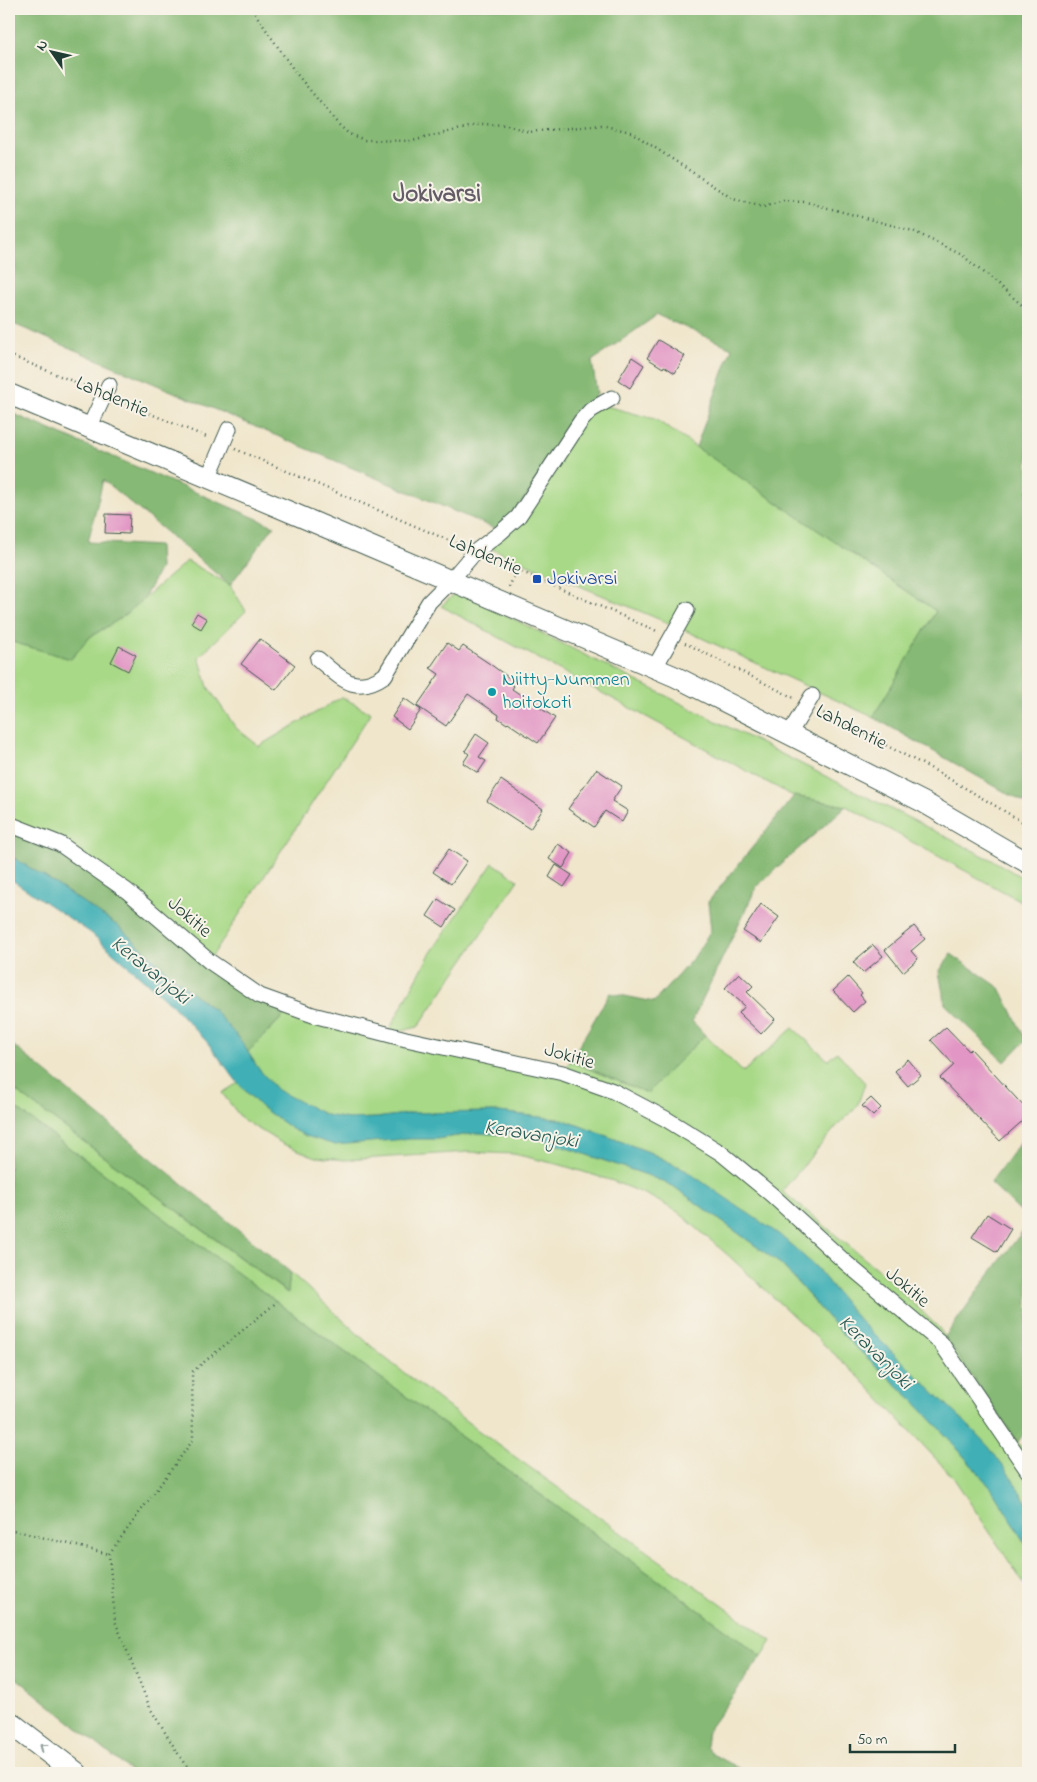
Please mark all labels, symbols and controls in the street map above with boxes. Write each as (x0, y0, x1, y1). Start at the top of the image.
north arrow (28, 28, 78, 78)
text: N (31, 36, 54, 55)
district label: Jokivarsi (393, 177, 481, 213)
street label: Lahdentie (71, 370, 153, 426)
street label: Lahdentie (444, 528, 526, 584)
place label: Jokivarsi (547, 565, 617, 594)
marker: Jokivarsi (531, 573, 543, 585)
place label: Niitty-Nummen hoitokoti (502, 666, 630, 718)
marker: Niitty-Nummen hoitokoti (486, 686, 498, 698)
street label: Lahdentie (810, 698, 892, 758)
street label: Jokitie (160, 890, 218, 946)
water label: Keravanjoki (104, 930, 198, 1014)
street label: Jokitie (540, 1036, 598, 1078)
water label: Keravanjoki (482, 1113, 582, 1158)
street label: Jokitie (878, 1260, 936, 1316)
water label: Keravanjoki (831, 1309, 921, 1399)
scale bar (850, 1722, 954, 1754)
text: 50 m (857, 1729, 888, 1751)
one-way arrow (40, 1745, 49, 1753)

